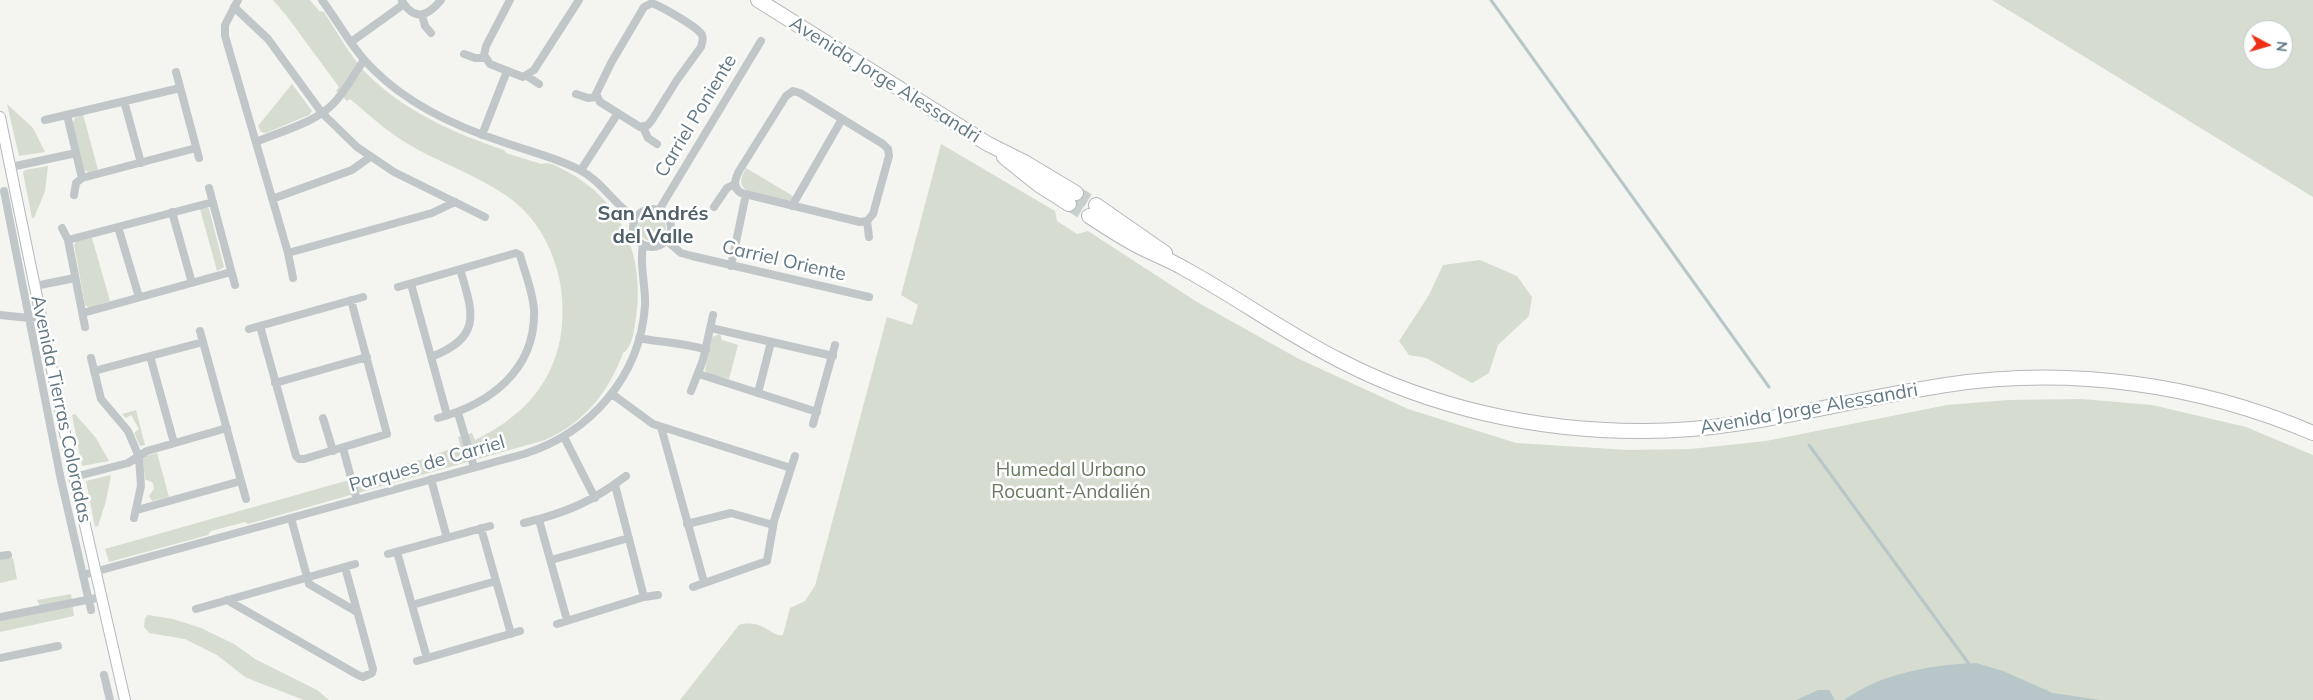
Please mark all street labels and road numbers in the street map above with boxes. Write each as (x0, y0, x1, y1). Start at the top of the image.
street label: Avenida Jorge Alessandri (785, 12, 985, 148)
street label: Carriel Poniente (650, 51, 742, 181)
street label: Carriel Oriente (720, 236, 848, 286)
street label: Avenida Tierras Coloradas (26, 293, 96, 525)
street label: Avenida Jorge Alessandri (1698, 379, 1920, 439)
street label: Parques de Carriel (346, 431, 508, 497)

